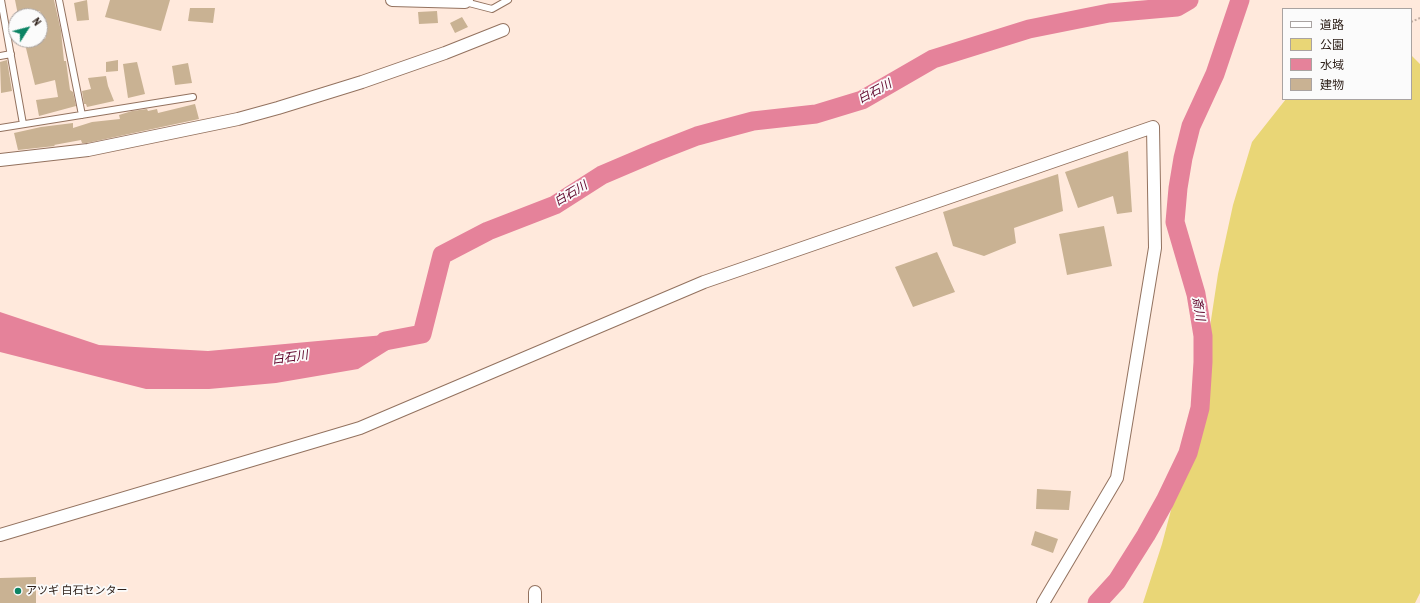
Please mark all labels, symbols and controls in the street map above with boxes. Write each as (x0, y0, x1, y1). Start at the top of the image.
north arrow (8, 8, 48, 48)
legend (1282, 8, 1412, 100)
text: N (29, 15, 44, 28)
text: 道路 (1320, 17, 1344, 33)
text: 公園 (1320, 37, 1344, 53)
text: 水域 (1320, 57, 1344, 73)
water label: 白石川 (856, 77, 894, 107)
text: 建物 (1320, 77, 1344, 93)
water label: 白石川 (552, 179, 590, 209)
water label: 斎川 (1189, 296, 1207, 322)
water label: 白石川 (271, 348, 309, 368)
place label: アツギ 白石センター (26, 584, 128, 598)
marker: アツギ 白石センター (13, 586, 23, 596)

